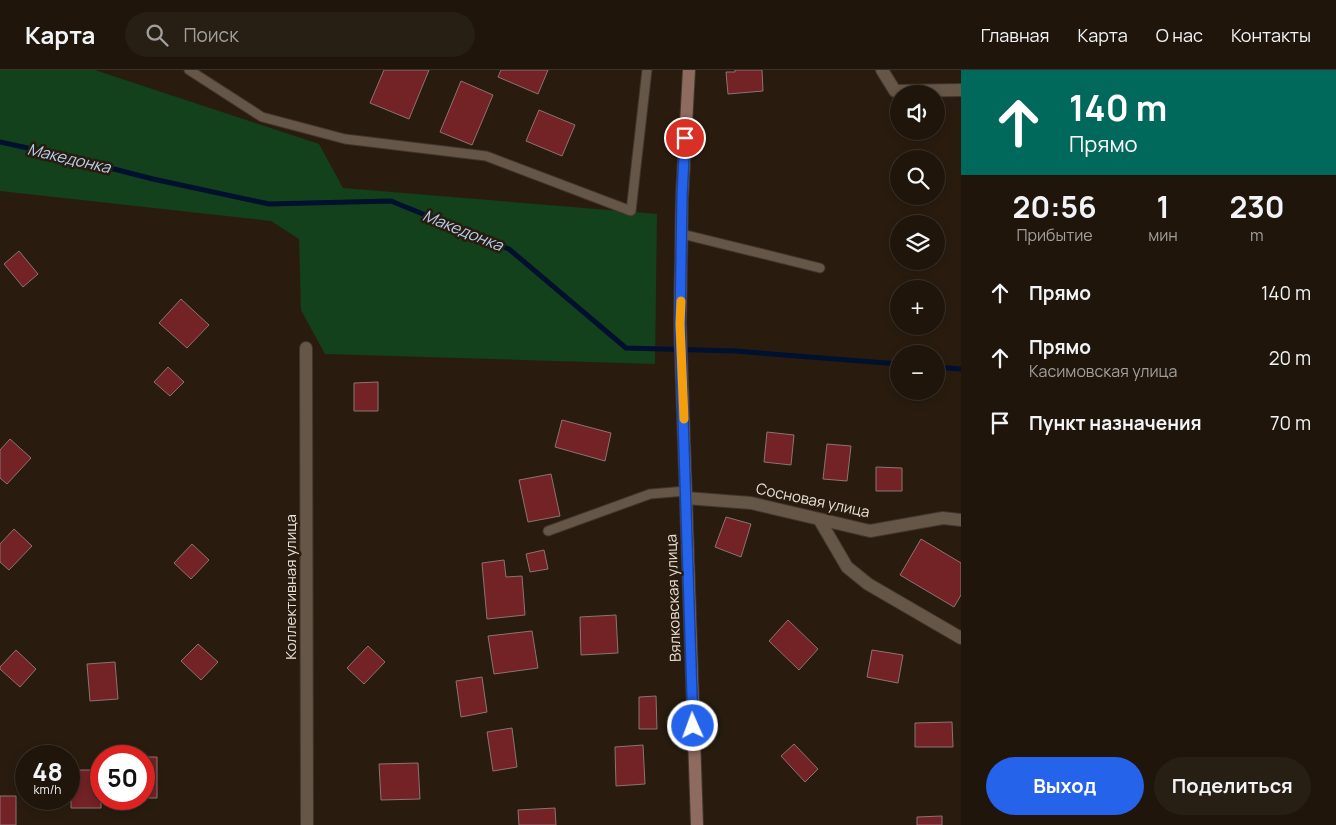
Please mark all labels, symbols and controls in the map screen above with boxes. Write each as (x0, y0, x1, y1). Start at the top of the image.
search box (125, 12, 475, 57)
text: Карта (25, 18, 95, 51)
icon: search (143, 21, 171, 49)
text: Поиск (183, 22, 239, 48)
text: Главная (981, 23, 1050, 47)
text: Карта (1078, 23, 1128, 47)
text: О нас (1156, 23, 1203, 47)
text: Контакты (1231, 23, 1311, 47)
text: 140 m (1069, 84, 1167, 132)
map controls (890, 85, 945, 400)
button: sound (890, 85, 945, 140)
icon: ahead (986, 90, 1051, 155)
pin (664, 117, 706, 159)
icon: arrive (671, 124, 699, 152)
text: Прямо (1069, 129, 1138, 159)
water label: Македонка (25, 138, 114, 178)
button: search (890, 150, 945, 205)
text: 20:56 (1013, 186, 1097, 227)
text: 1 (1156, 186, 1170, 227)
text: 230 (1229, 186, 1284, 227)
water label: Македонка (420, 204, 507, 256)
button: layers (890, 215, 945, 270)
text: Прибытие (1016, 224, 1093, 246)
text: мин (1148, 224, 1178, 246)
text: m (1250, 224, 1264, 246)
icon: ahead (986, 279, 1014, 307)
button: + (890, 280, 945, 335)
text: Прямо (1029, 280, 1091, 306)
text: 140 m (1261, 280, 1311, 306)
text: Прямо (1029, 334, 1091, 360)
icon: ahead (986, 344, 1014, 372)
button: − (890, 345, 945, 400)
text: 20 m (1269, 345, 1311, 371)
text: Касимовская улица (1029, 360, 1177, 382)
icon: arrive (986, 409, 1014, 437)
text: Пункт назначения (1029, 410, 1202, 436)
text: 70 m (1270, 410, 1311, 436)
street label: Сосновая улица (754, 478, 872, 522)
street label: Коллективная улица (280, 514, 301, 660)
street label: Вялковская улица (660, 534, 686, 662)
position arrow (666, 699, 718, 751)
speed limit sign: 50 (90, 745, 155, 810)
text: 48 (32, 754, 63, 789)
button: Выход (986, 757, 1144, 815)
button: Поделиться (1154, 757, 1311, 815)
text: km/h (34, 781, 61, 798)

